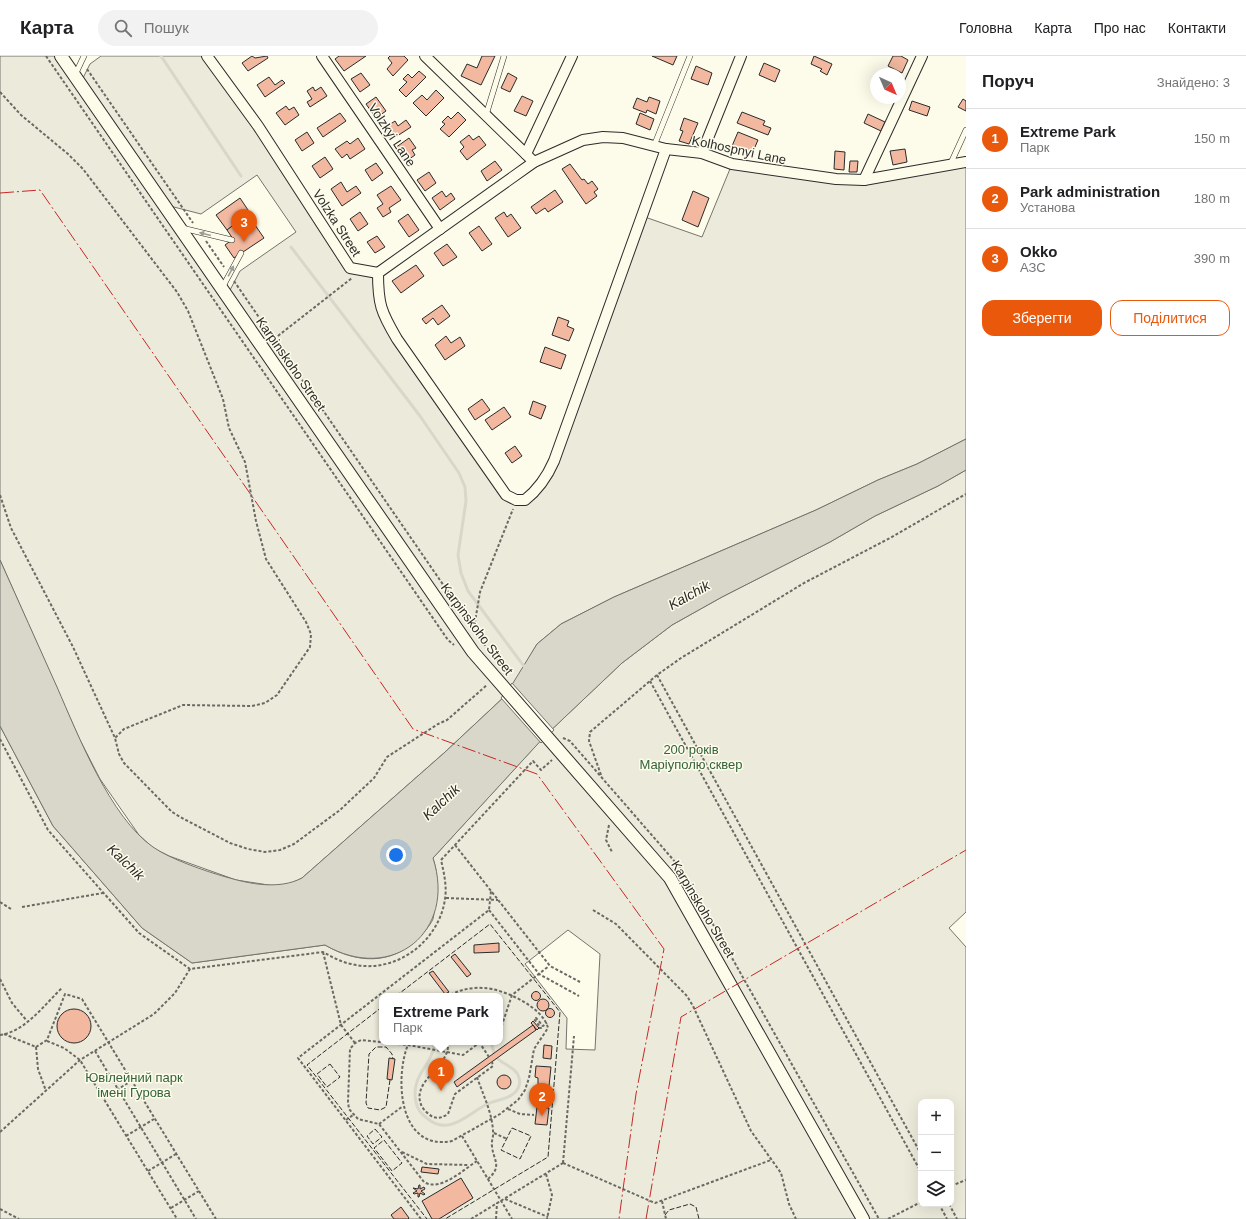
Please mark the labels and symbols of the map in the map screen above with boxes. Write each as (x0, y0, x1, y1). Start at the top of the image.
north arrow (870, 68, 906, 104)
street label: Volzkyi Lane (365, 101, 419, 169)
street label: Kolhospnyi Lane (690, 133, 788, 167)
street label: Volzka Street (310, 187, 364, 260)
pin: 3 (231, 209, 257, 242)
one-way arrow (199, 230, 212, 236)
one-way arrow (228, 265, 235, 277)
street label: Karpinskoho Street (253, 314, 329, 414)
water label: Kalchik (665, 577, 713, 613)
street label: Karpinskoho Street (438, 580, 516, 678)
park label: 200 років Маріуполю сквер (639, 742, 743, 772)
water label: Kalchik (419, 780, 464, 823)
water label: Kalchik (104, 841, 149, 884)
your location (386, 845, 406, 865)
street label: Karpinskoho Street (668, 858, 738, 961)
pin: 1 (428, 1058, 454, 1091)
park label: Ювілейний парк імені Гурова (85, 1070, 183, 1100)
pin: 2 (529, 1083, 555, 1116)

